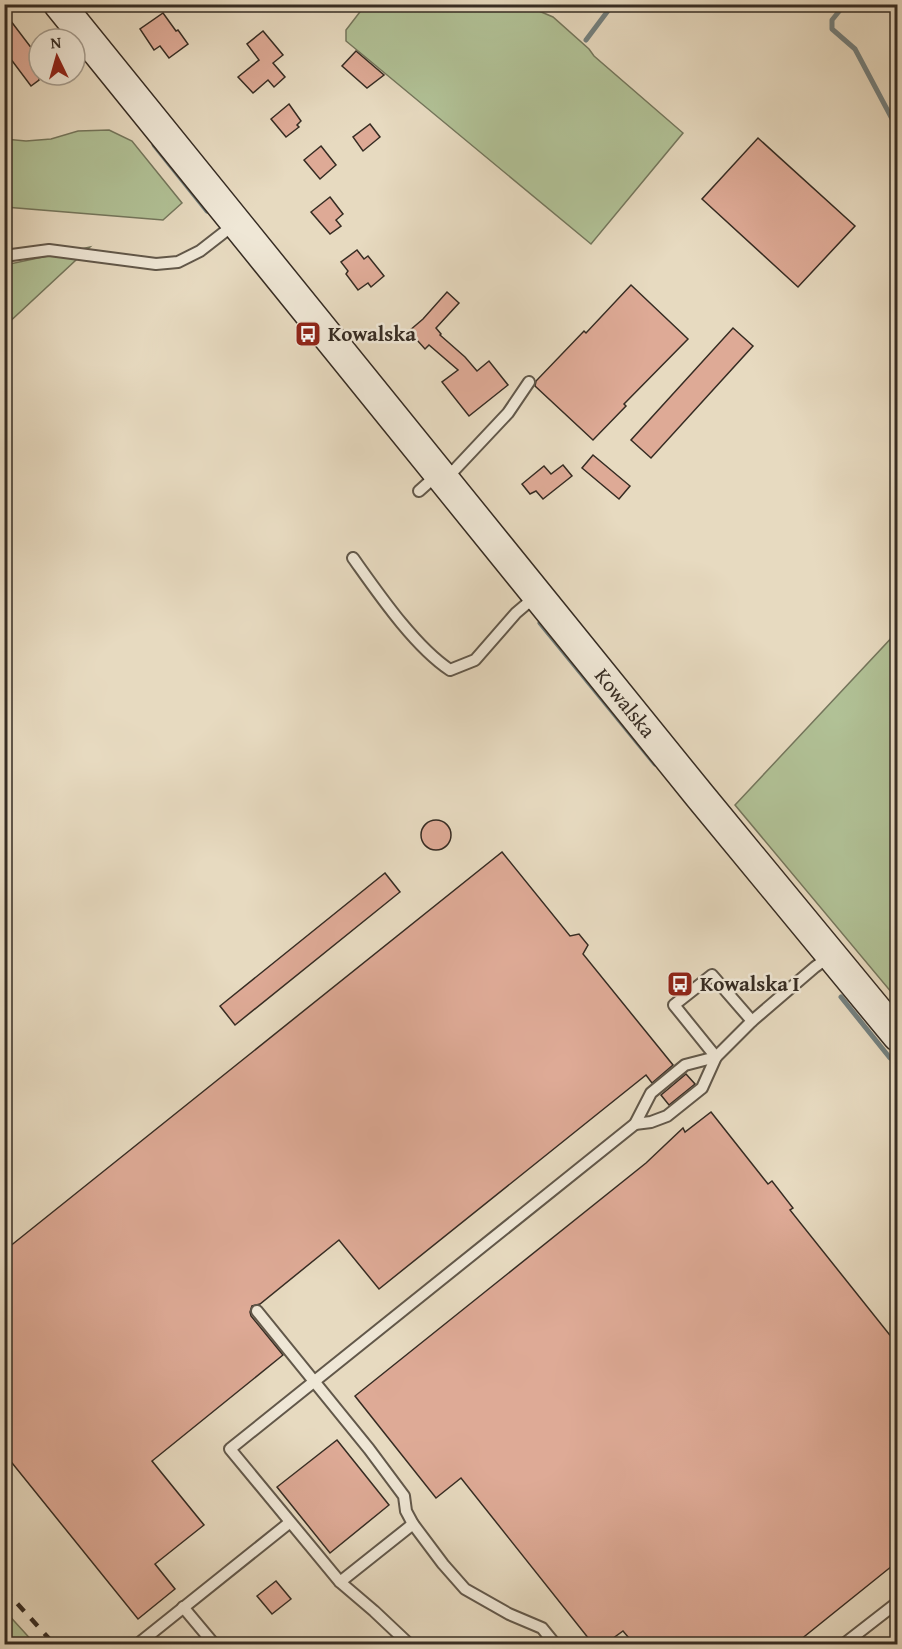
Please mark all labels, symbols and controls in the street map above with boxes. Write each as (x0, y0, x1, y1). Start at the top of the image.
north arrow (27, 27, 87, 87)
text: N (49, 30, 62, 54)
place label: Kowalska (328, 318, 416, 349)
bus stop icon: Kowalska (293, 319, 323, 349)
street label: Kowalska (587, 661, 663, 744)
place label: Kowalska I (700, 968, 800, 999)
bus stop icon: Kowalska I (665, 969, 695, 999)

